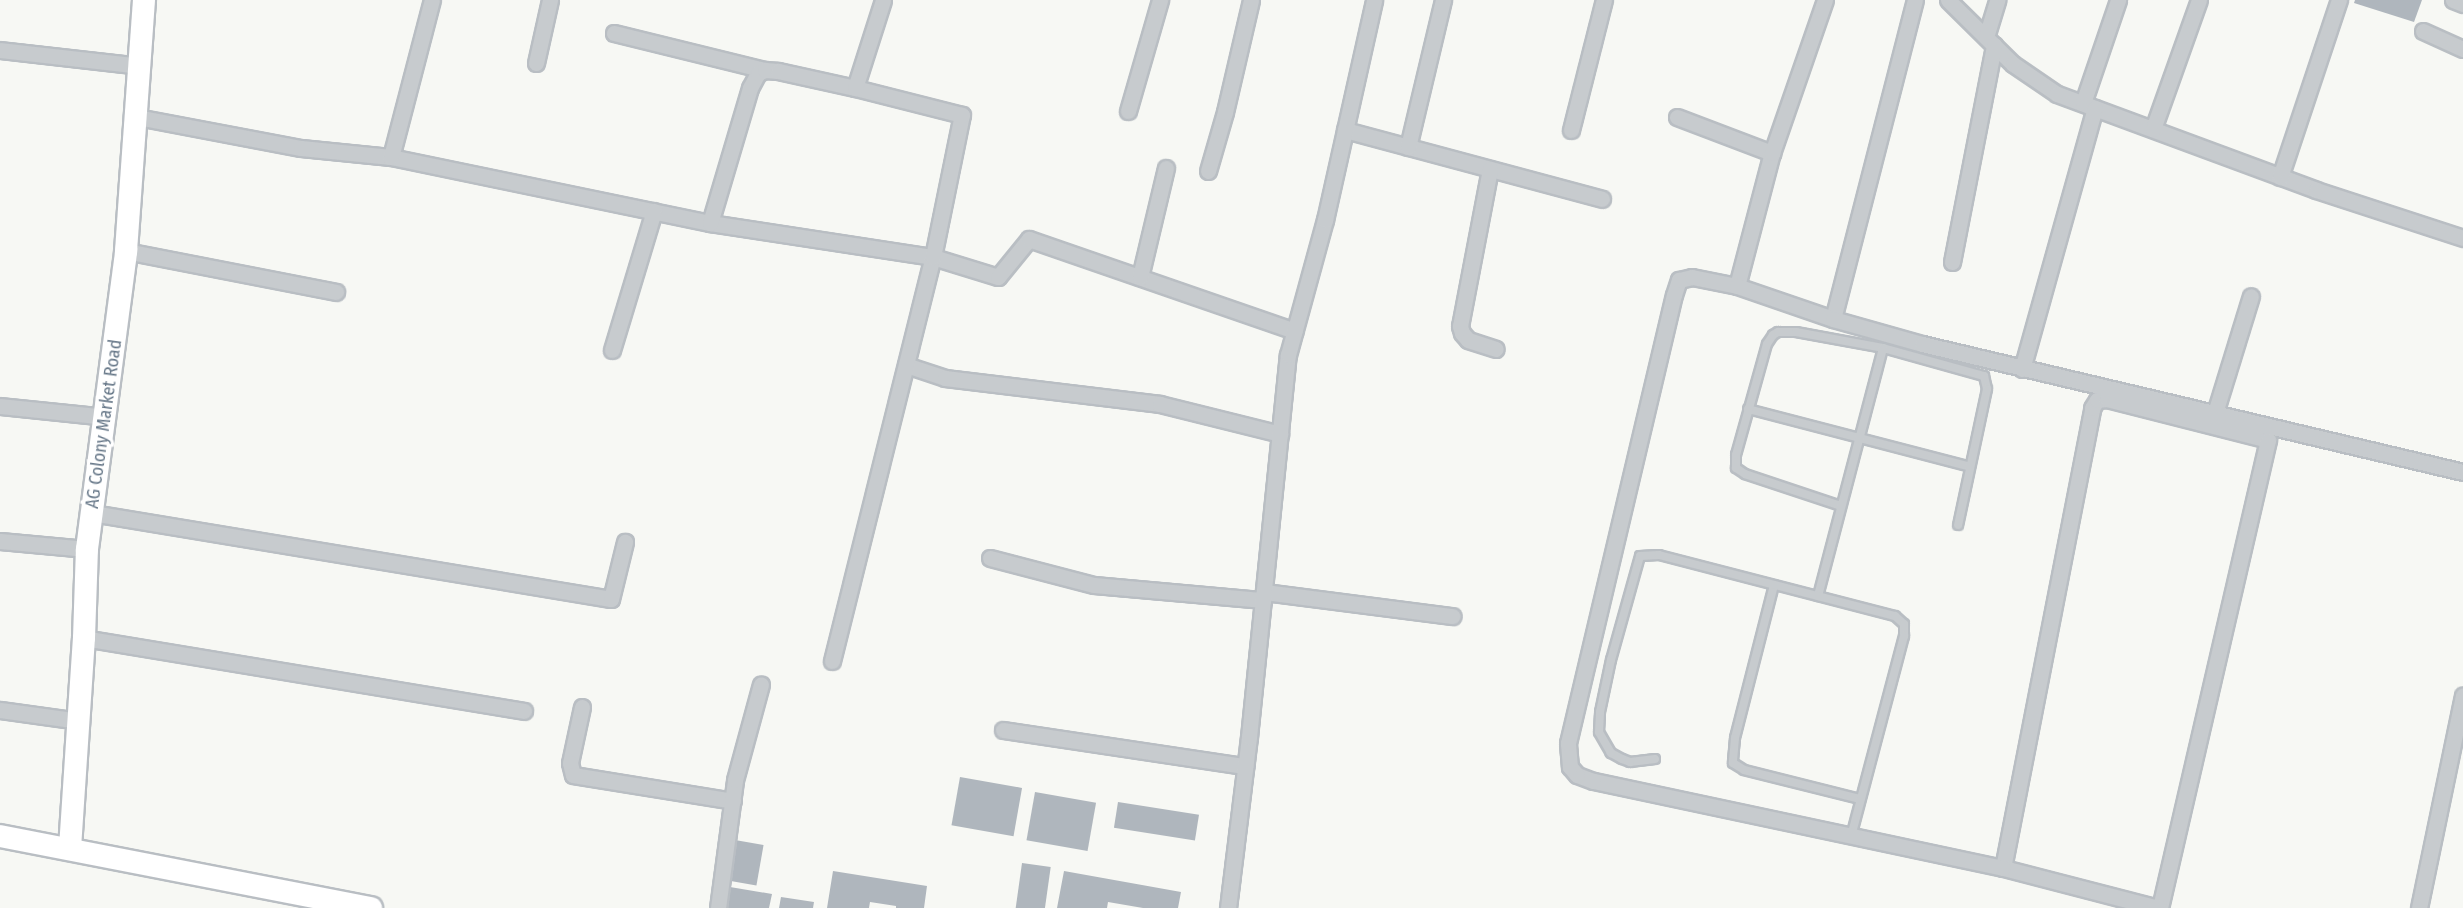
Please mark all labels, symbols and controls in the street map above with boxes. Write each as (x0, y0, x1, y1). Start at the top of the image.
street label: AG Colony Market Road (81, 338, 127, 510)

